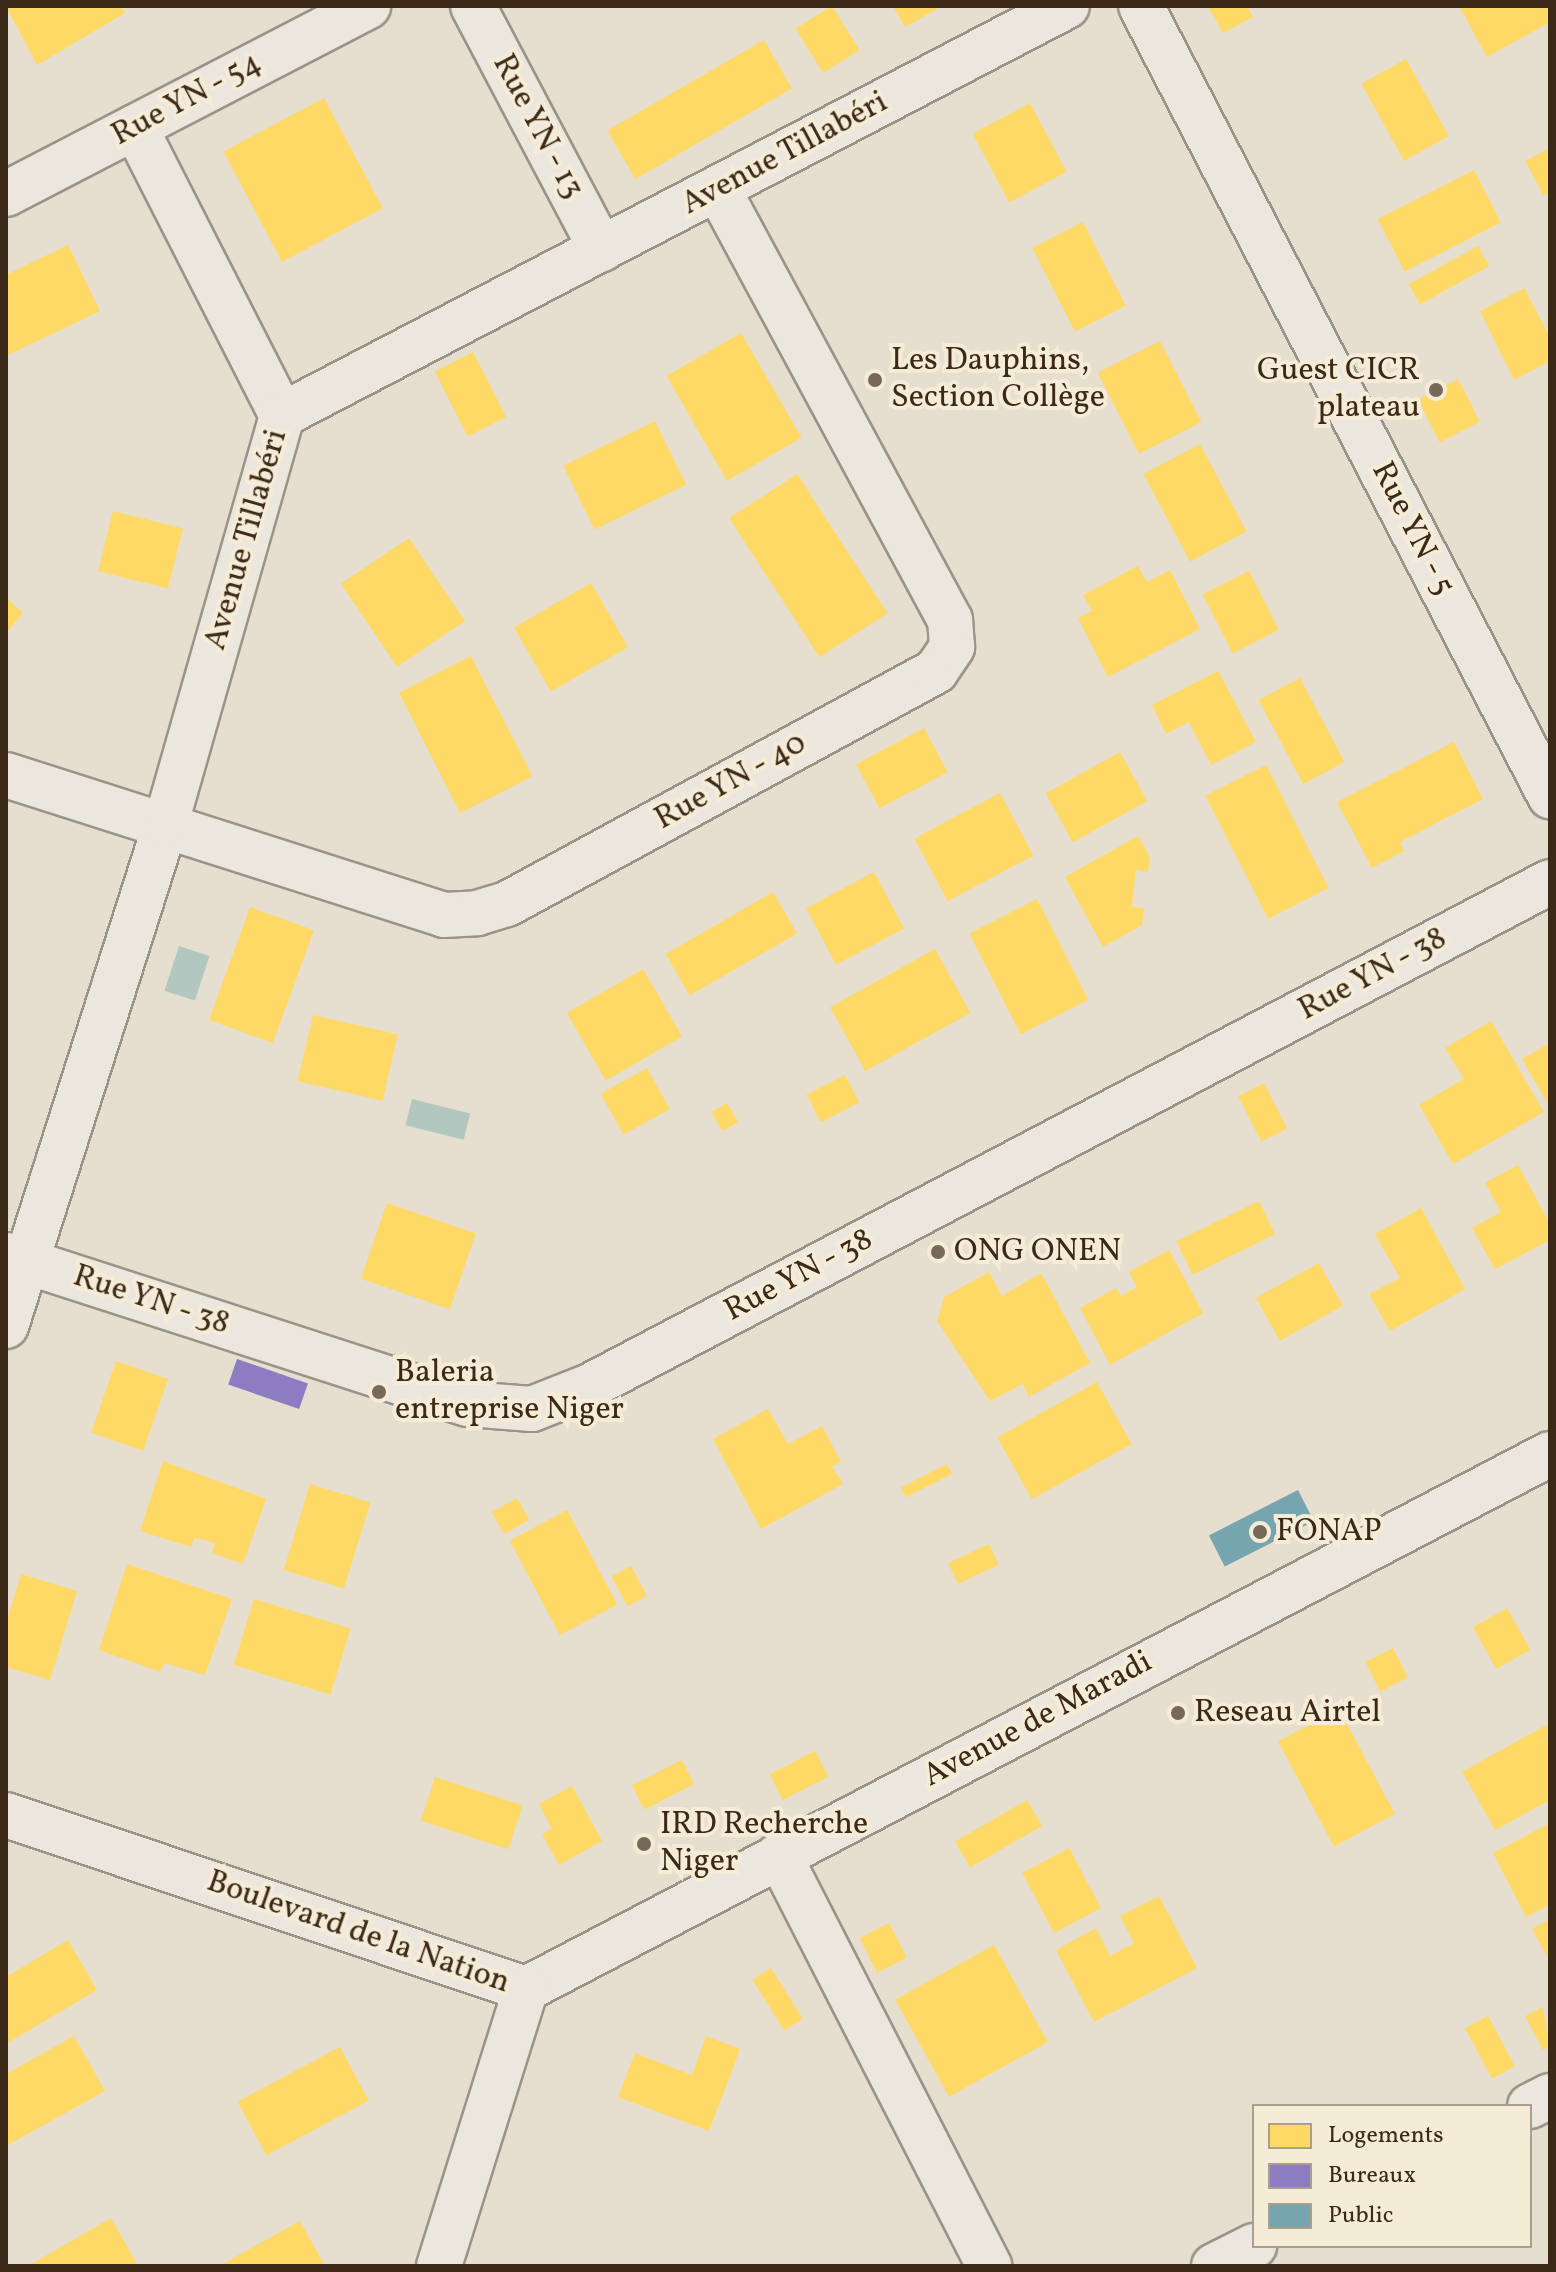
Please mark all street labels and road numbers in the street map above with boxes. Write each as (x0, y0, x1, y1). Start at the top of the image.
street label: Rue YN - 54 (105, 44, 269, 156)
street label: Rue YN - 13 (482, 47, 592, 207)
street label: Avenue Tillabéri (675, 83, 895, 225)
street label: Avenue Tillabéri (197, 425, 297, 655)
street label: Rue YN - 5 (1362, 455, 1462, 603)
street label: Rue YN - 40 (648, 724, 814, 840)
street label: Rue YN - 38 (1291, 919, 1455, 1031)
street label: Rue YN - 38 (717, 1220, 881, 1332)
street label: Rue YN - 38 (67, 1257, 235, 1345)
street label: Avenue de Maradi (917, 1644, 1159, 1796)
street label: Boulevard de la Nation (201, 1863, 515, 2003)

